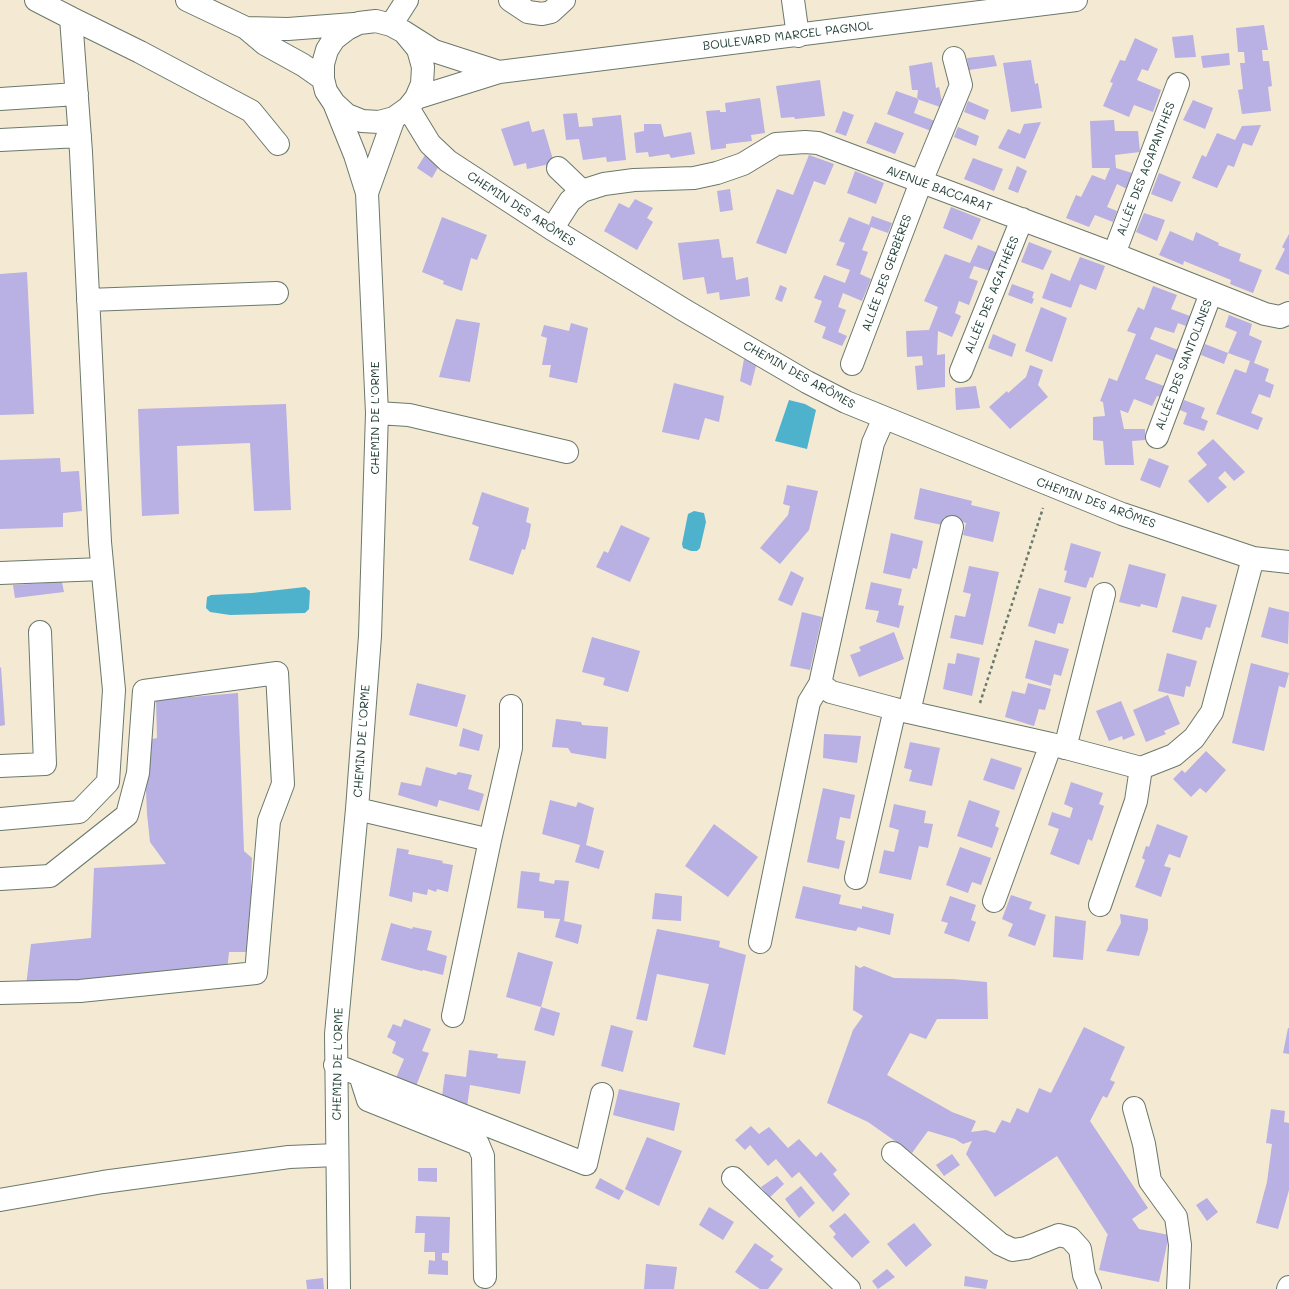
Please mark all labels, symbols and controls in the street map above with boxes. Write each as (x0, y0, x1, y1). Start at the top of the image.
street label: BOULEVARD MARCEL PAGNOL (702, 18, 874, 54)
street label: ALLÉE DES AGAPANTHES (1114, 100, 1178, 238)
street label: AVENUE BACCARAT (884, 163, 994, 215)
street label: CHEMIN DES ARÔMES (464, 169, 578, 249)
street label: ALLÉE DES GERBÈRES (859, 213, 915, 333)
street label: ALLÉE DES AGATHÉES (962, 234, 1022, 356)
street label: ALLÉE DES SANTOLINES (1152, 298, 1216, 432)
street label: CHEMIN DES ARÔMES (740, 338, 858, 412)
street label: CHEMIN DE L'ORME (368, 361, 382, 475)
street label: CHEMIN DES ARÔMES (1034, 475, 1158, 531)
street label: CHEMIN DE L'ORME (351, 684, 373, 798)
street label: CHEMIN DE L'ORME (330, 1007, 346, 1121)

